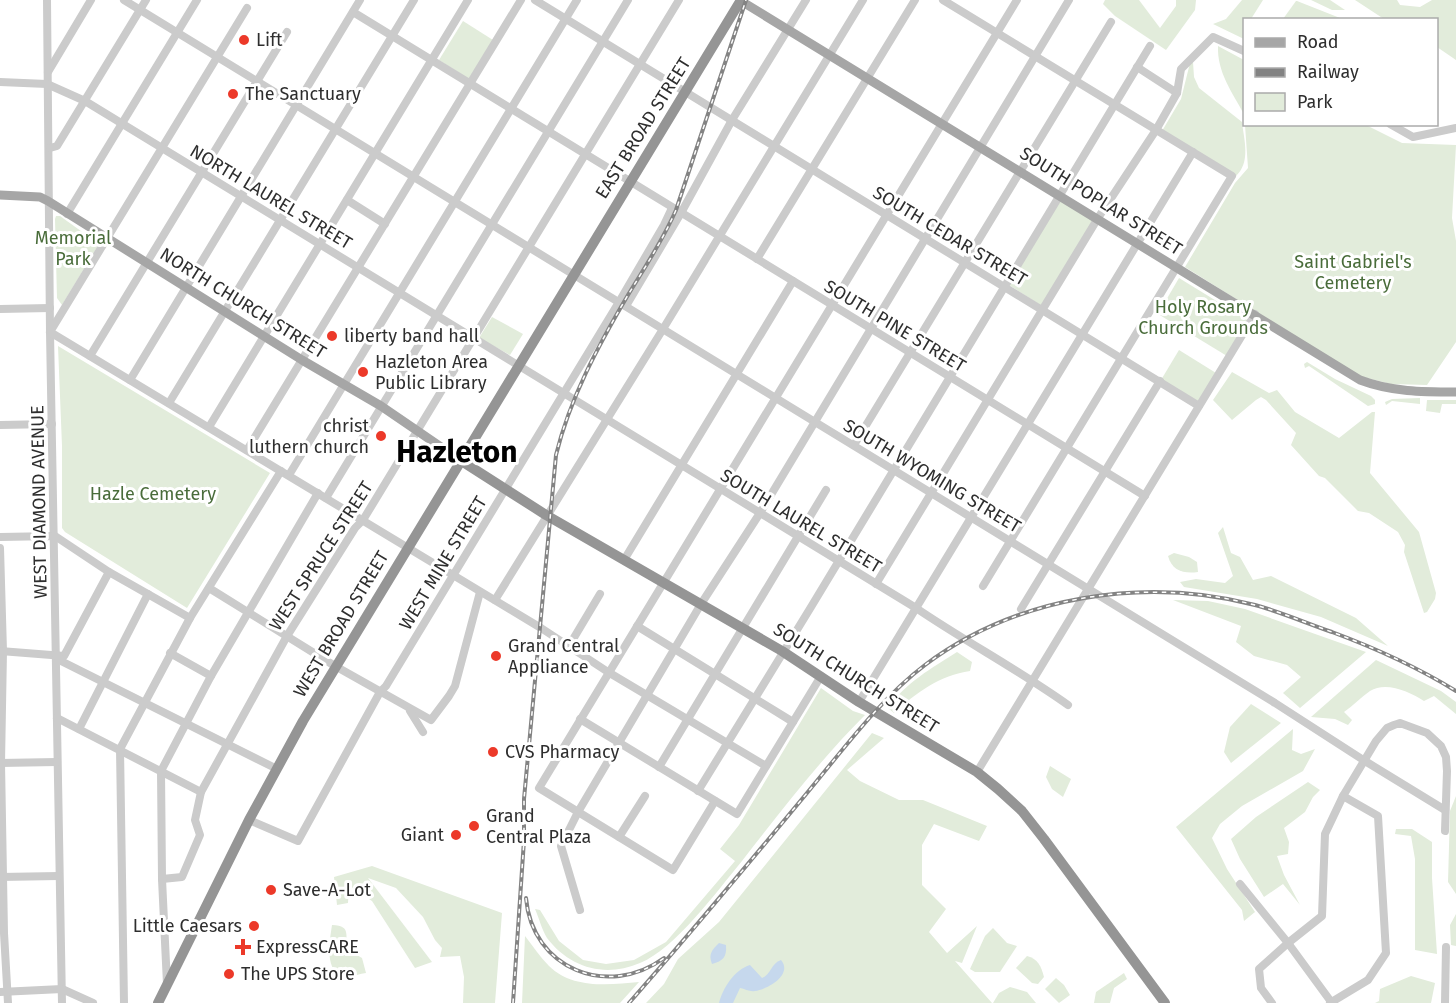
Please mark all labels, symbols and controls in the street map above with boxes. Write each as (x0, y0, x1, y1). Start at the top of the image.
legend (1243, 18, 1438, 126)
place label: Lift (256, 29, 283, 51)
text: Road (1297, 31, 1339, 53)
marker: Lift (237, 33, 251, 47)
street label: EAST BROAD STREET (591, 53, 696, 203)
text: Railway (1297, 61, 1359, 83)
place label: The Sanctuary (245, 83, 361, 105)
marker: The Sanctuary (226, 87, 240, 101)
text: Park (1297, 91, 1333, 113)
street label: NORTH LAUREL STREET (186, 140, 357, 254)
street label: SOUTH POPLAR STREET (1016, 142, 1187, 260)
street label: SOUTH CEDAR STREET (869, 181, 1032, 291)
park label: Memorial Park (35, 227, 111, 270)
street label: NORTH CHURCH STREET (156, 243, 331, 364)
park label: Saint Gabriel's Cemetery (1294, 251, 1412, 294)
street label: SOUTH PINE STREET (820, 275, 970, 377)
park label: Holy Rosary Church Grounds (1138, 296, 1268, 339)
place label: liberty band hall (344, 325, 479, 347)
marker: liberty band hall (325, 329, 339, 343)
place label: Hazleton Area Public Library (375, 351, 488, 394)
marker: Hazleton Area Public Library (356, 365, 370, 379)
street label: WEST DIAMOND AVENUE (26, 405, 52, 599)
street label: SOUTH WYOMING STREET (839, 414, 1025, 538)
place label: christ luthern church (249, 415, 369, 458)
marker: christ luthern church (374, 429, 388, 443)
district label: Hazleton (396, 434, 518, 470)
street label: SOUTH LAUREL STREET (716, 464, 886, 578)
street label: WEST SPRUCE STREET (265, 477, 378, 635)
park label: Hazle Cemetery (90, 483, 216, 505)
street label: WEST MINE STREET (394, 492, 492, 634)
street label: WEST BROAD STREET (289, 546, 394, 701)
street label: SOUTH CHURCH STREET (769, 618, 943, 738)
place label: Grand Central Appliance (508, 635, 619, 678)
marker: Grand Central Appliance (489, 649, 503, 663)
place label: CVS Pharmacy (505, 741, 620, 763)
marker: CVS Pharmacy (486, 745, 500, 759)
place label: Grand Central Plaza (486, 805, 591, 848)
marker: Grand Central Plaza (467, 819, 481, 833)
place label: Giant (401, 824, 444, 846)
marker: Giant (449, 828, 463, 842)
place label: Save-A-Lot (283, 879, 371, 901)
marker: Save-A-Lot (264, 883, 278, 897)
place label: Little Caesars (133, 915, 242, 937)
marker: Little Caesars (247, 919, 261, 933)
place label: ExpressCARE (256, 936, 359, 958)
marker: ExpressCARE (234, 938, 252, 956)
place label: The UPS Store (241, 963, 355, 985)
marker: The UPS Store (222, 967, 236, 981)

